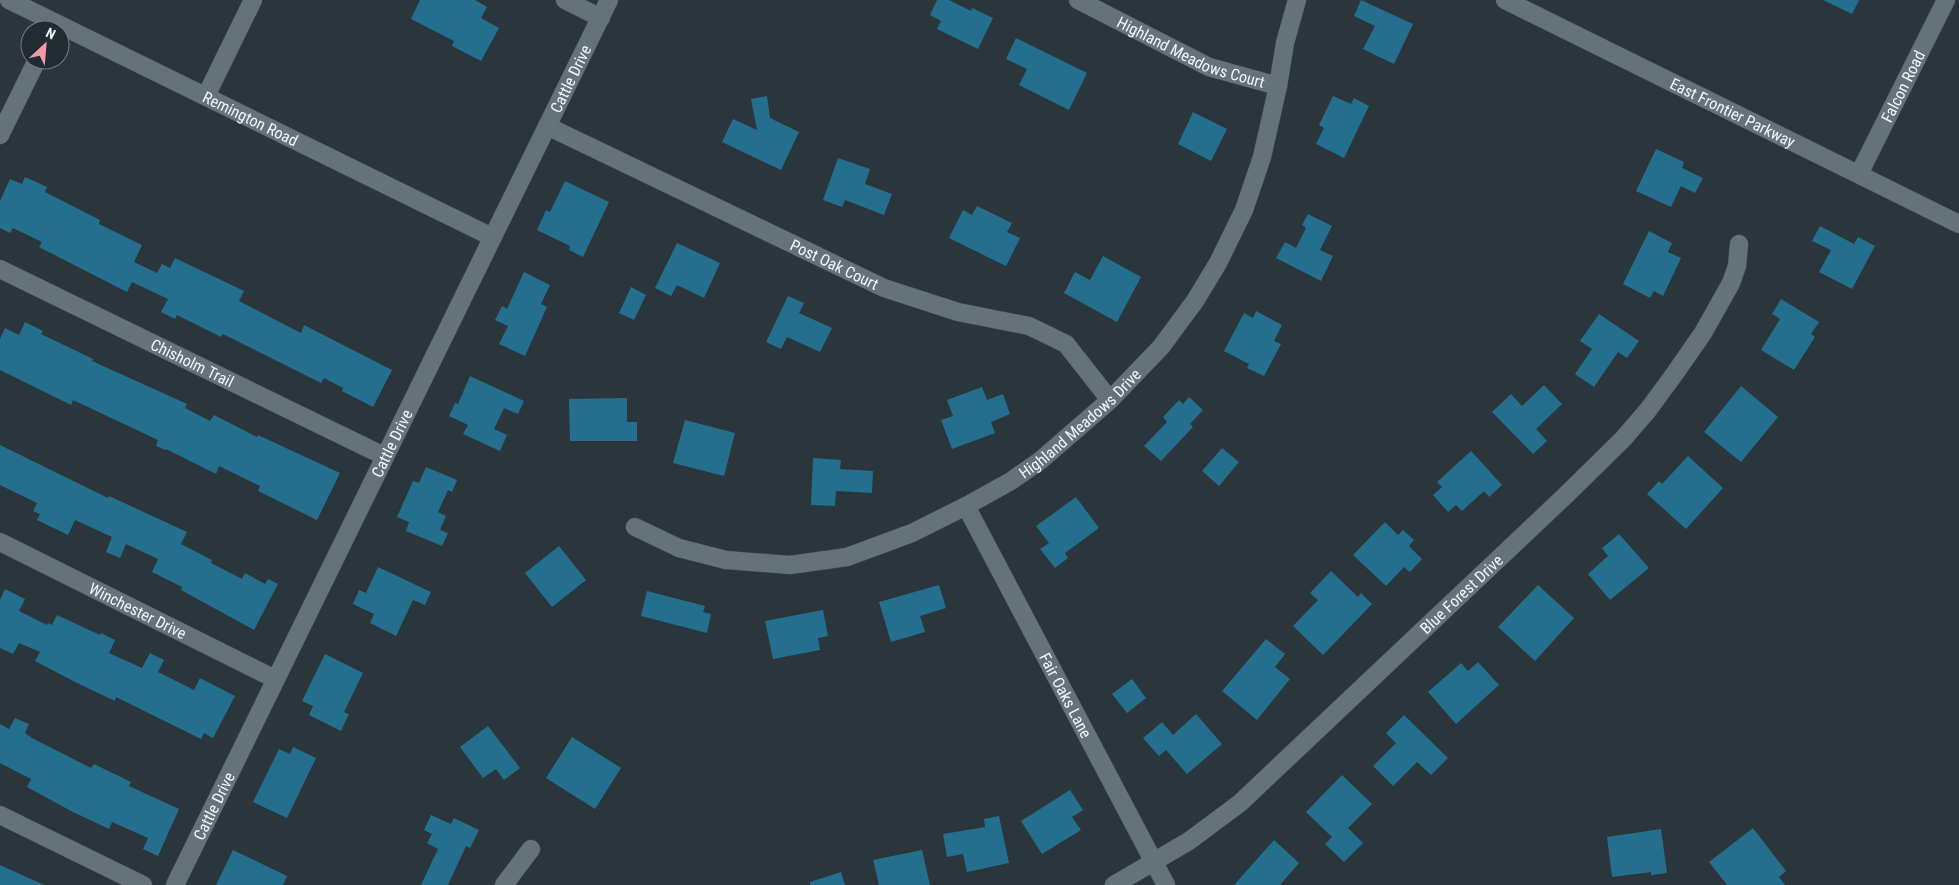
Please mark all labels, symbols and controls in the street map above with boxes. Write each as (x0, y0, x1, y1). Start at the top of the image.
street label: Highland Meadows Court (1114, 13, 1267, 92)
north arrow (20, 20, 70, 70)
text: N (43, 24, 58, 42)
street label: Cattle Drive (546, 42, 595, 116)
street label: Falcon Road (1877, 48, 1929, 126)
street label: East Frontier Parkway (1667, 74, 1798, 152)
street label: Remington Road (200, 88, 301, 150)
street label: Post Oak Court (787, 235, 882, 294)
street label: Chisholm Trail (148, 335, 237, 391)
street label: Highland Meadows Drive (1015, 365, 1145, 483)
street label: Cattle Drive (367, 407, 417, 480)
street label: Blue Forest Drive (1416, 551, 1507, 638)
street label: Winchester Drive (86, 579, 189, 643)
street label: Fair Oaks Lane (1035, 650, 1096, 741)
street label: Cattle Drive (190, 769, 239, 843)

